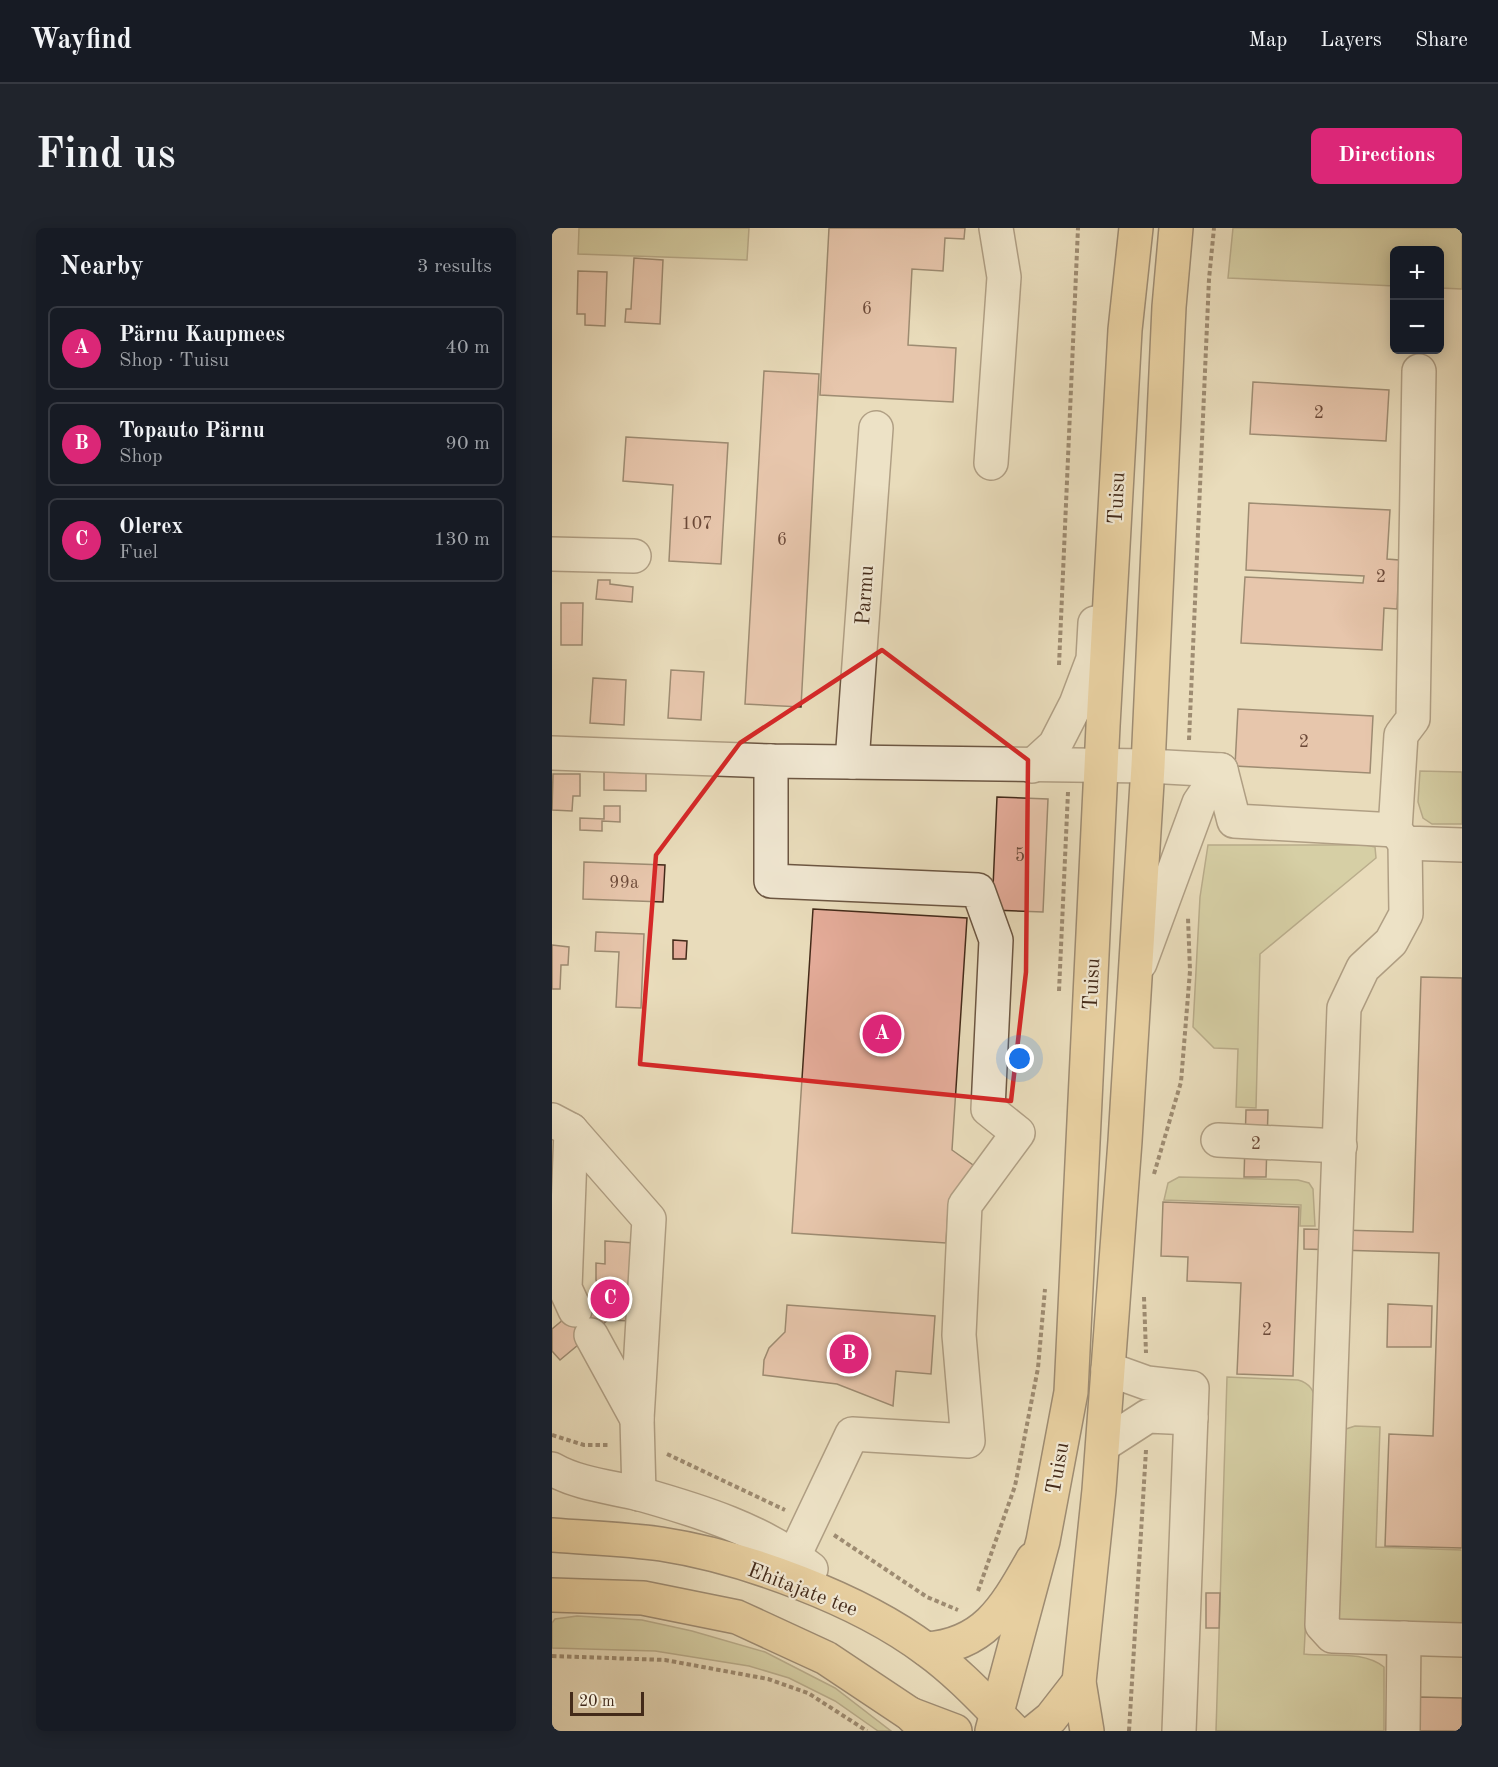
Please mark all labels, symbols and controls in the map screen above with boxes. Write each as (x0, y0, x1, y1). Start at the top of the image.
text: Wayfind (30, 27, 132, 55)
text: Map (1248, 30, 1287, 51)
text: Layers (1320, 30, 1382, 51)
text: Share (1415, 30, 1468, 51)
button: Directions (1311, 128, 1462, 184)
text: Find us (36, 135, 175, 177)
map controls (1390, 246, 1444, 354)
button: + (1390, 246, 1444, 300)
text: Nearby (60, 254, 144, 280)
text: 3 results (417, 257, 492, 277)
house number: 6 (862, 300, 872, 318)
button: − (1390, 300, 1444, 354)
text: Pärnu Kaupmees (119, 324, 285, 346)
text: A (74, 338, 89, 358)
text: 40 m (445, 338, 490, 358)
text: Shop · Tuisu (119, 351, 229, 371)
house number: 2 (1314, 404, 1324, 422)
text: Topauto Pärnu (119, 420, 265, 442)
text: B (74, 434, 89, 454)
text: 90 m (445, 434, 490, 454)
text: Shop (119, 447, 163, 467)
street label: Tuisu (1106, 471, 1129, 525)
house number: 107 (681, 515, 713, 533)
text: Olerex (119, 516, 183, 538)
text: C (75, 530, 88, 550)
text: 130 m (434, 530, 490, 550)
house number: 6 (777, 531, 787, 549)
text: Fuel (119, 543, 158, 563)
street label: Parmu (853, 564, 878, 626)
house number: 2 (1376, 568, 1386, 586)
house number: 2 (1299, 733, 1309, 751)
house number: 5 (1015, 847, 1025, 865)
house number: 99a (609, 874, 639, 892)
street label: Tuisu (1081, 957, 1104, 1011)
pin: A (862, 1012, 902, 1056)
your location (1005, 1044, 1034, 1073)
house number: 2 (1251, 1135, 1261, 1153)
pin: C (590, 1276, 630, 1322)
house number: 2 (1262, 1321, 1272, 1339)
pin: B (830, 1332, 868, 1376)
street label: Tuisu (1044, 1441, 1073, 1496)
street label: Ehitajate tee (745, 1560, 860, 1621)
scale bar (570, 1689, 644, 1716)
text: 20 m (579, 1694, 615, 1710)

